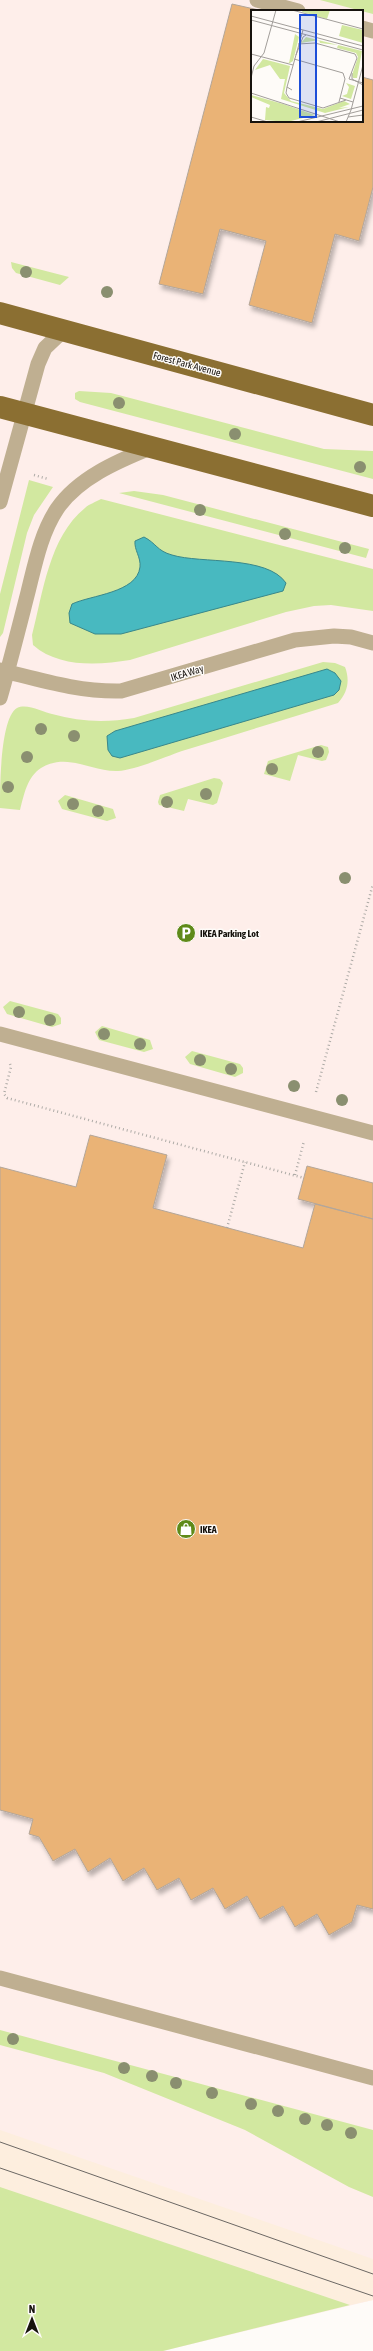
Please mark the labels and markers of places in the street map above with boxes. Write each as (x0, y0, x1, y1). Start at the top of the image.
parking icon: IKEA Parking Lot (175, 922, 197, 944)
place label: IKEA Parking Lot (200, 928, 259, 939)
shop icon: IKEA (175, 1518, 197, 1540)
place label: IKEA (200, 1524, 217, 1535)

